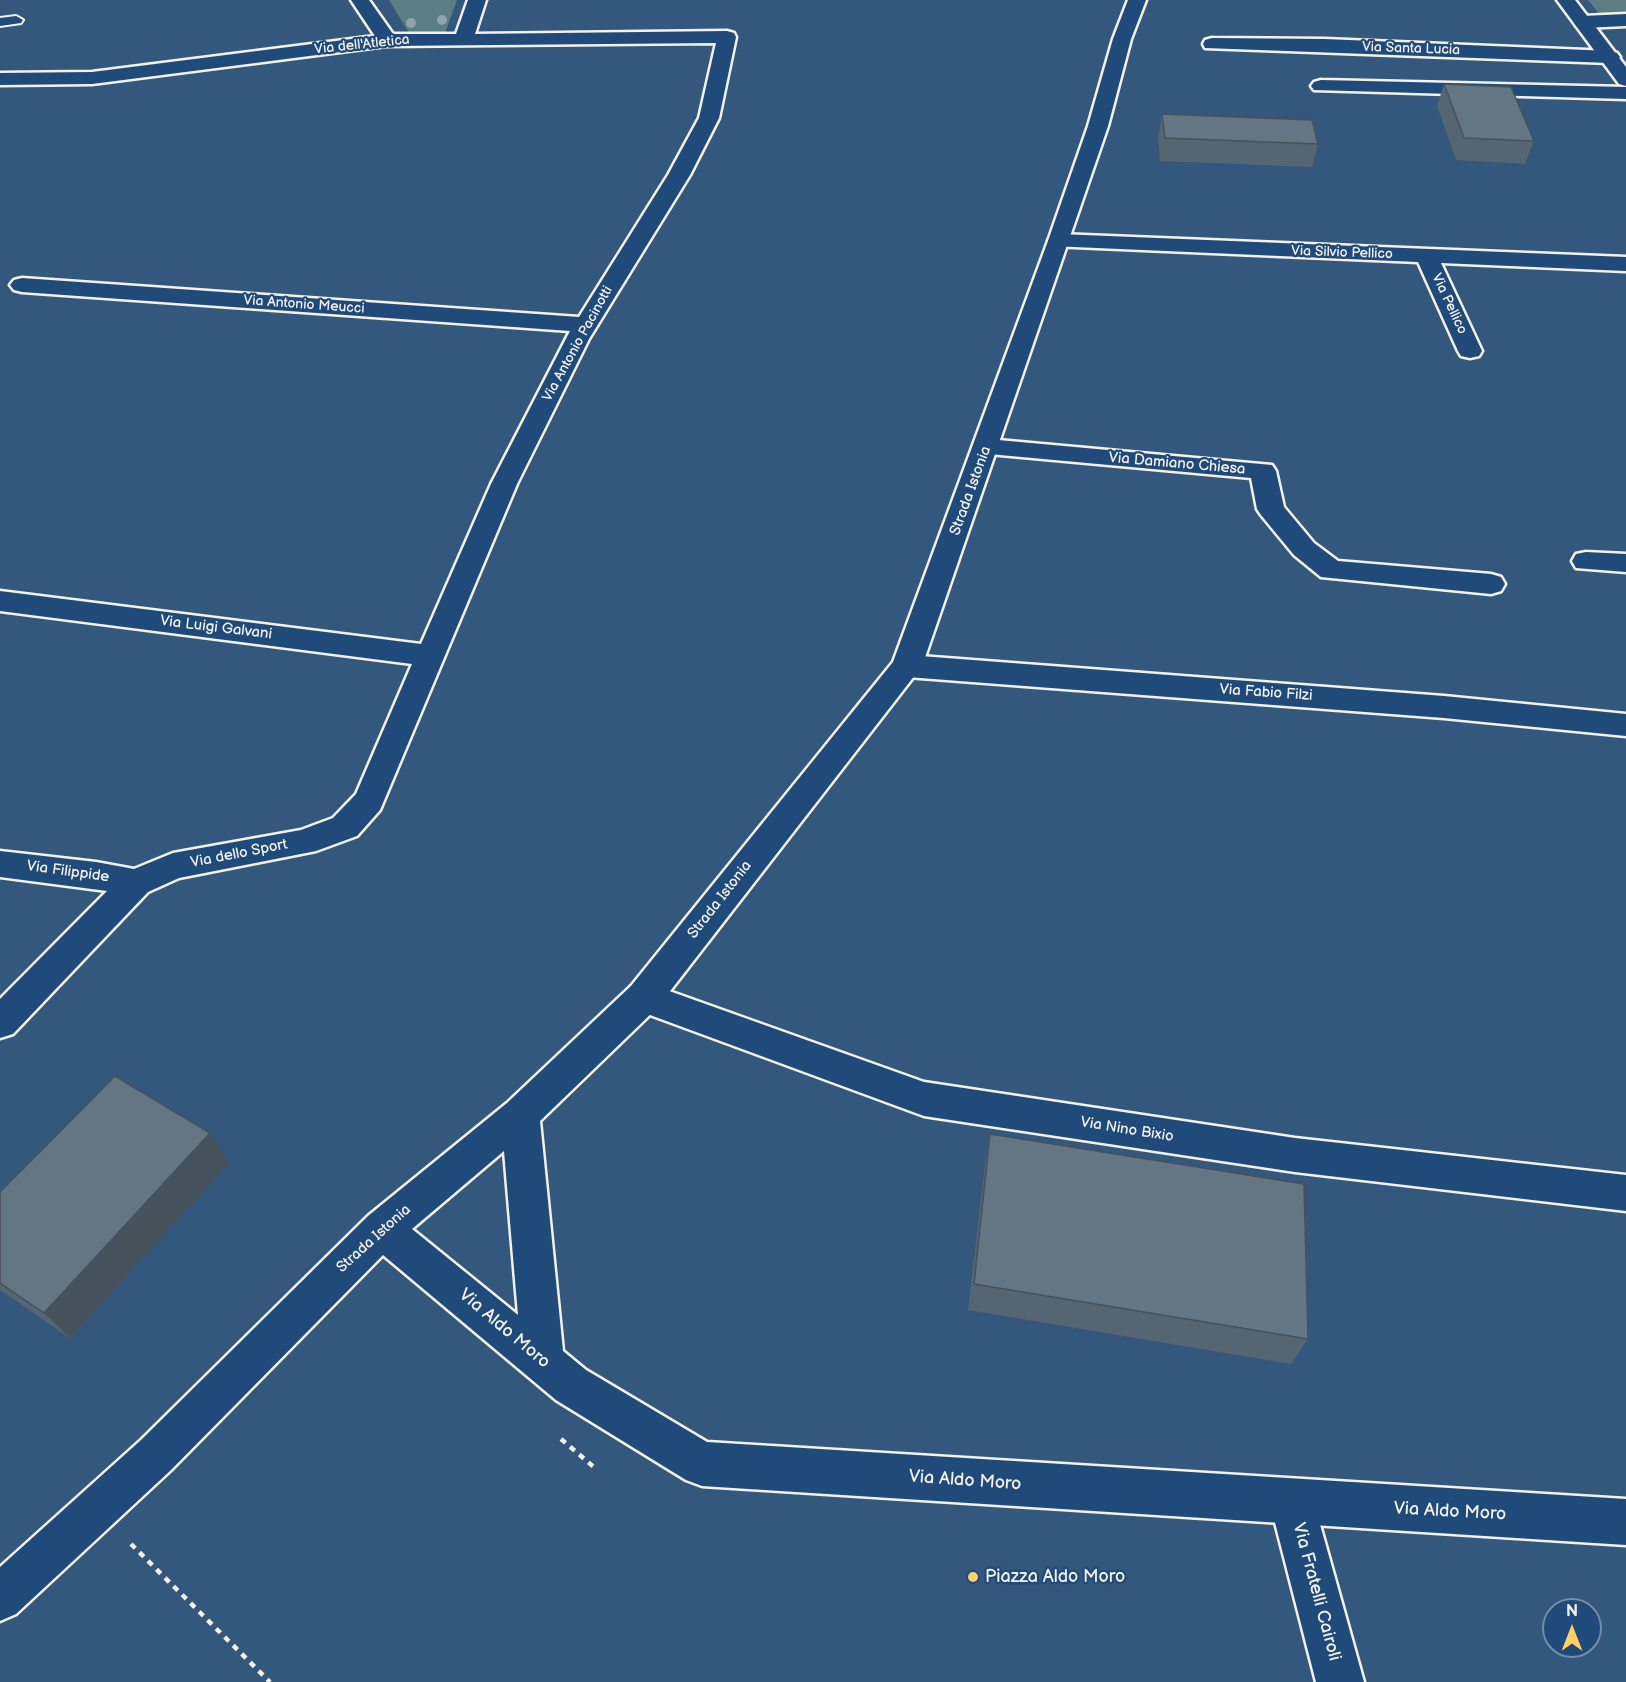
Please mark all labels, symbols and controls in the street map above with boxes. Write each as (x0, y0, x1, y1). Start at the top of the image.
street label: Via dell'Atletica (314, 32, 410, 58)
street label: Via Santa Lucia (1362, 39, 1460, 59)
street label: Via Silvio Pellico (1291, 243, 1393, 263)
street label: Via Pellico (1428, 271, 1470, 337)
street label: Via Antonio Pacinotti (539, 283, 617, 405)
street label: Via Antonio Meucci (243, 292, 365, 318)
street label: Strada Istonia (947, 444, 995, 538)
street label: Via Damiano Chiesa (1108, 449, 1246, 479)
street label: Via Luigi Galvani (159, 612, 273, 644)
street label: Via Fabio Filzi (1219, 681, 1313, 705)
street label: Via dello Sport (189, 836, 289, 872)
street label: Via Filippide (26, 857, 110, 887)
street label: Strada Istonia (684, 858, 756, 942)
street label: Via Nino Bixio (1079, 1114, 1175, 1146)
street label: Strada Istonia (333, 1201, 415, 1277)
street label: Via Aldo Moro (454, 1284, 554, 1374)
street label: Via Aldo Moro (908, 1466, 1022, 1496)
street label: Via Aldo Moro (1393, 1498, 1507, 1526)
street label: Via Fratelli Cairoli (1287, 1521, 1345, 1663)
place label: Piazza Aldo Moro (985, 1566, 1125, 1588)
marker: Piazza Aldo Moro (966, 1570, 980, 1584)
north arrow (1542, 1598, 1602, 1658)
text: N (1566, 1602, 1578, 1621)

